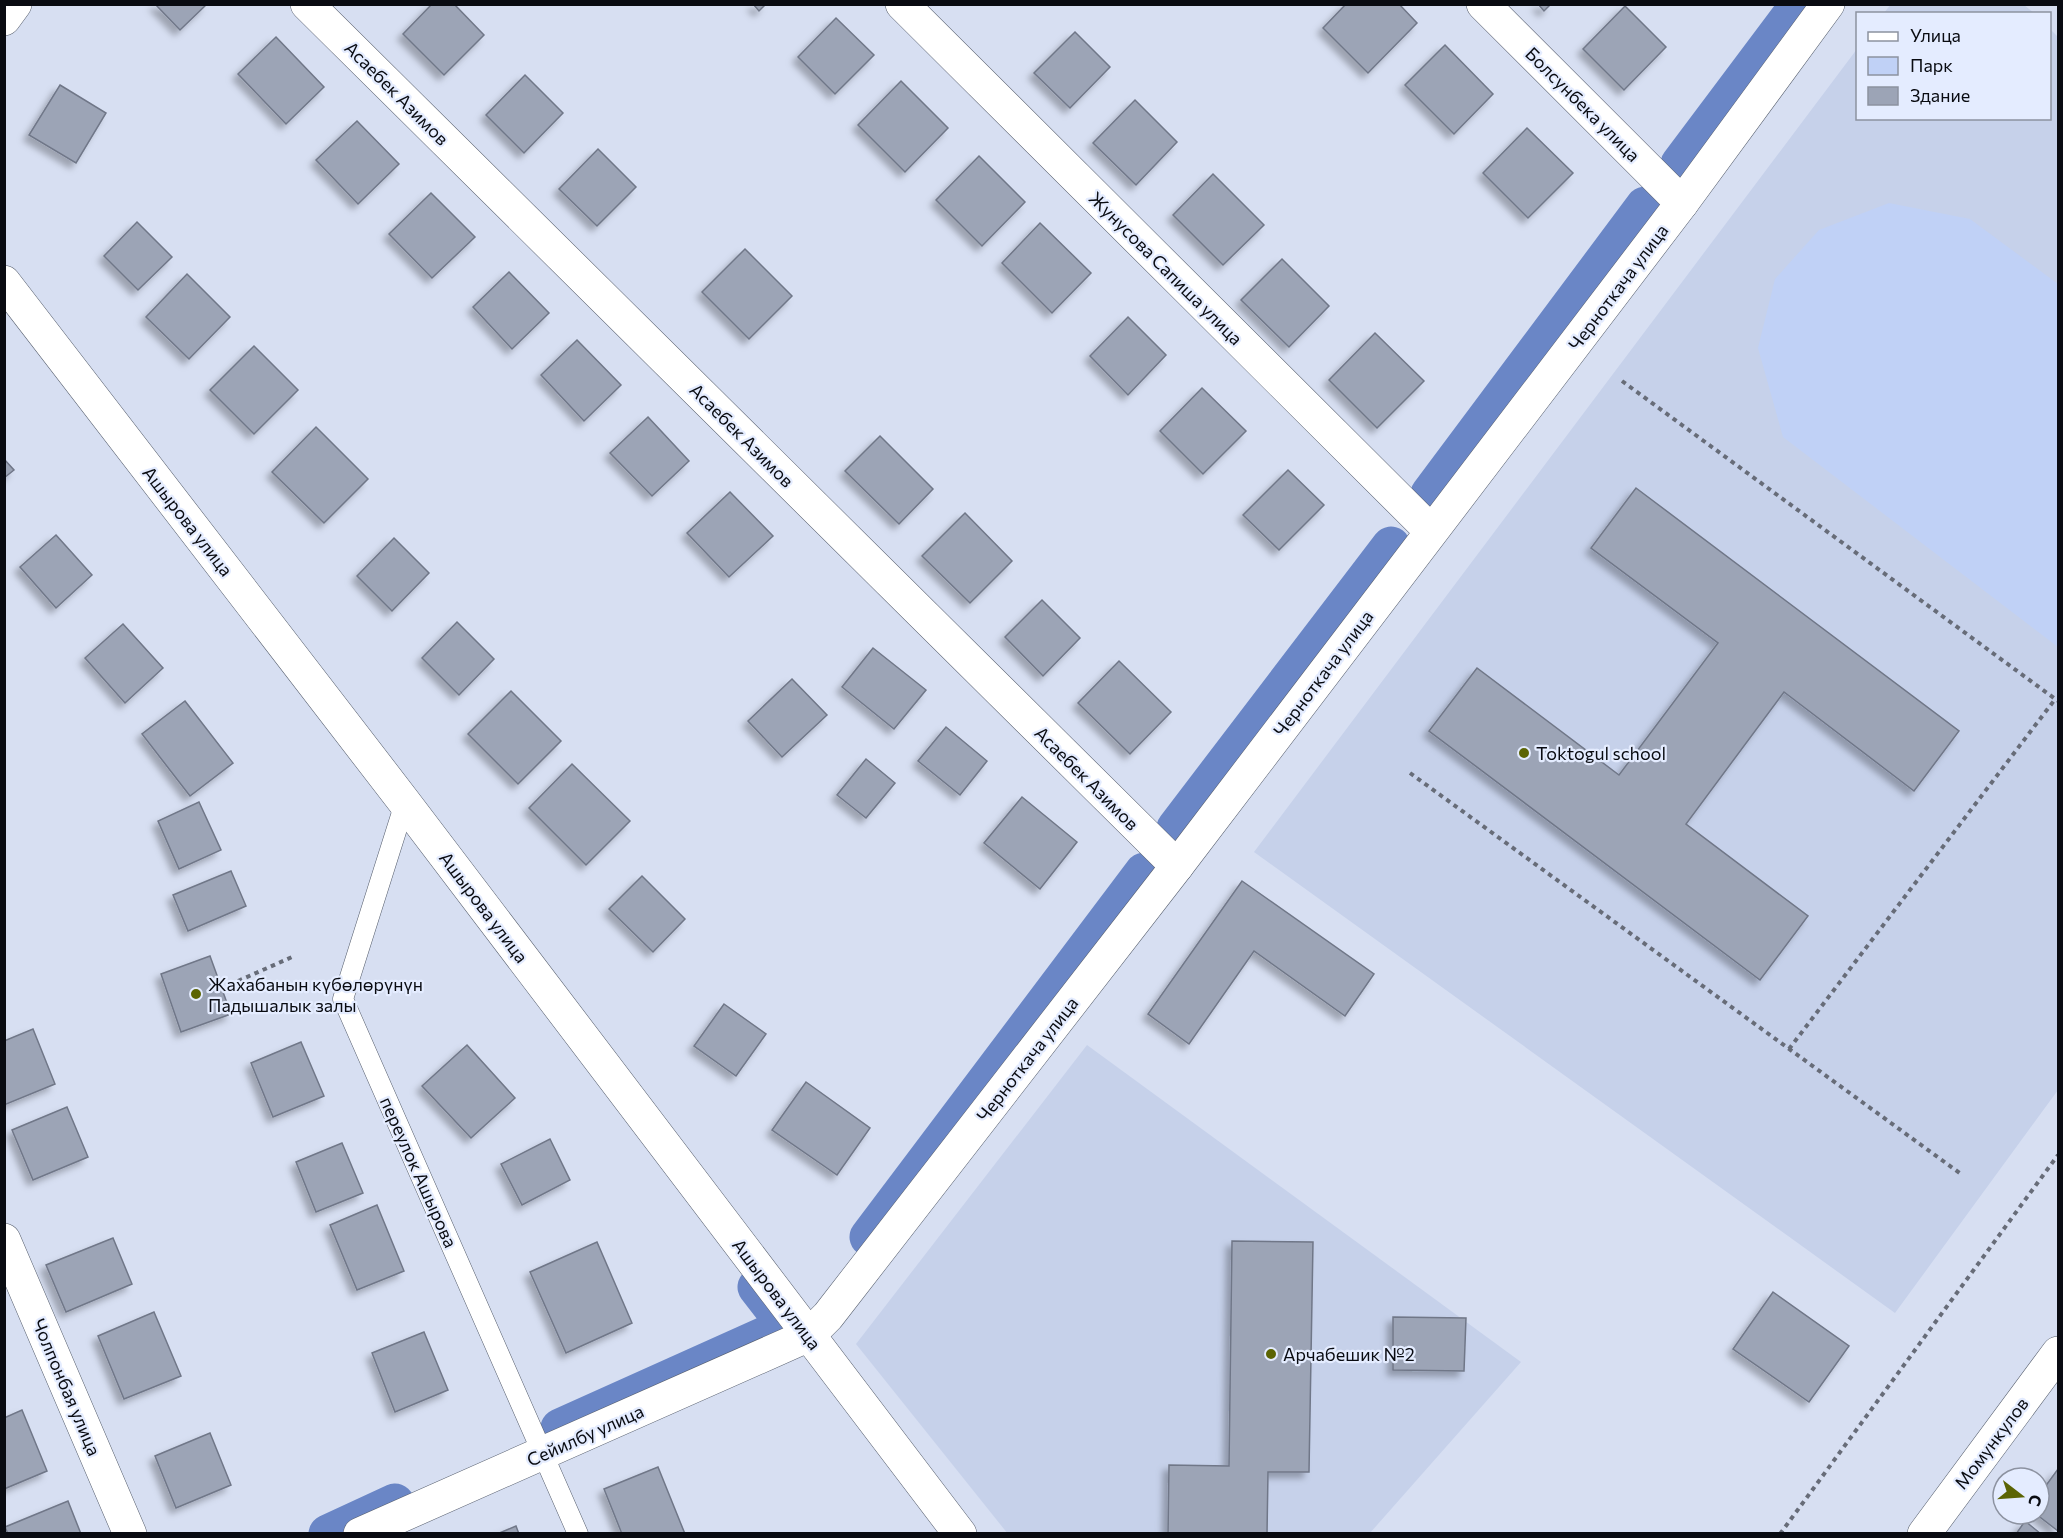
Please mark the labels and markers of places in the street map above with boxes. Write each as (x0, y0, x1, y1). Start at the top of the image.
place label: Toktogul school (1536, 742, 1666, 764)
marker: Toktogul school (1517, 746, 1531, 760)
place label: Жахабанын күбөлөрүнүн Падышалык залы (208, 973, 423, 1016)
marker: Жахабанын күбөлөрүнүн Падышалык залы (189, 987, 203, 1001)
place label: Арчабешик №2 (1283, 1343, 1415, 1365)
marker: Арчабешик №2 (1264, 1347, 1278, 1361)

